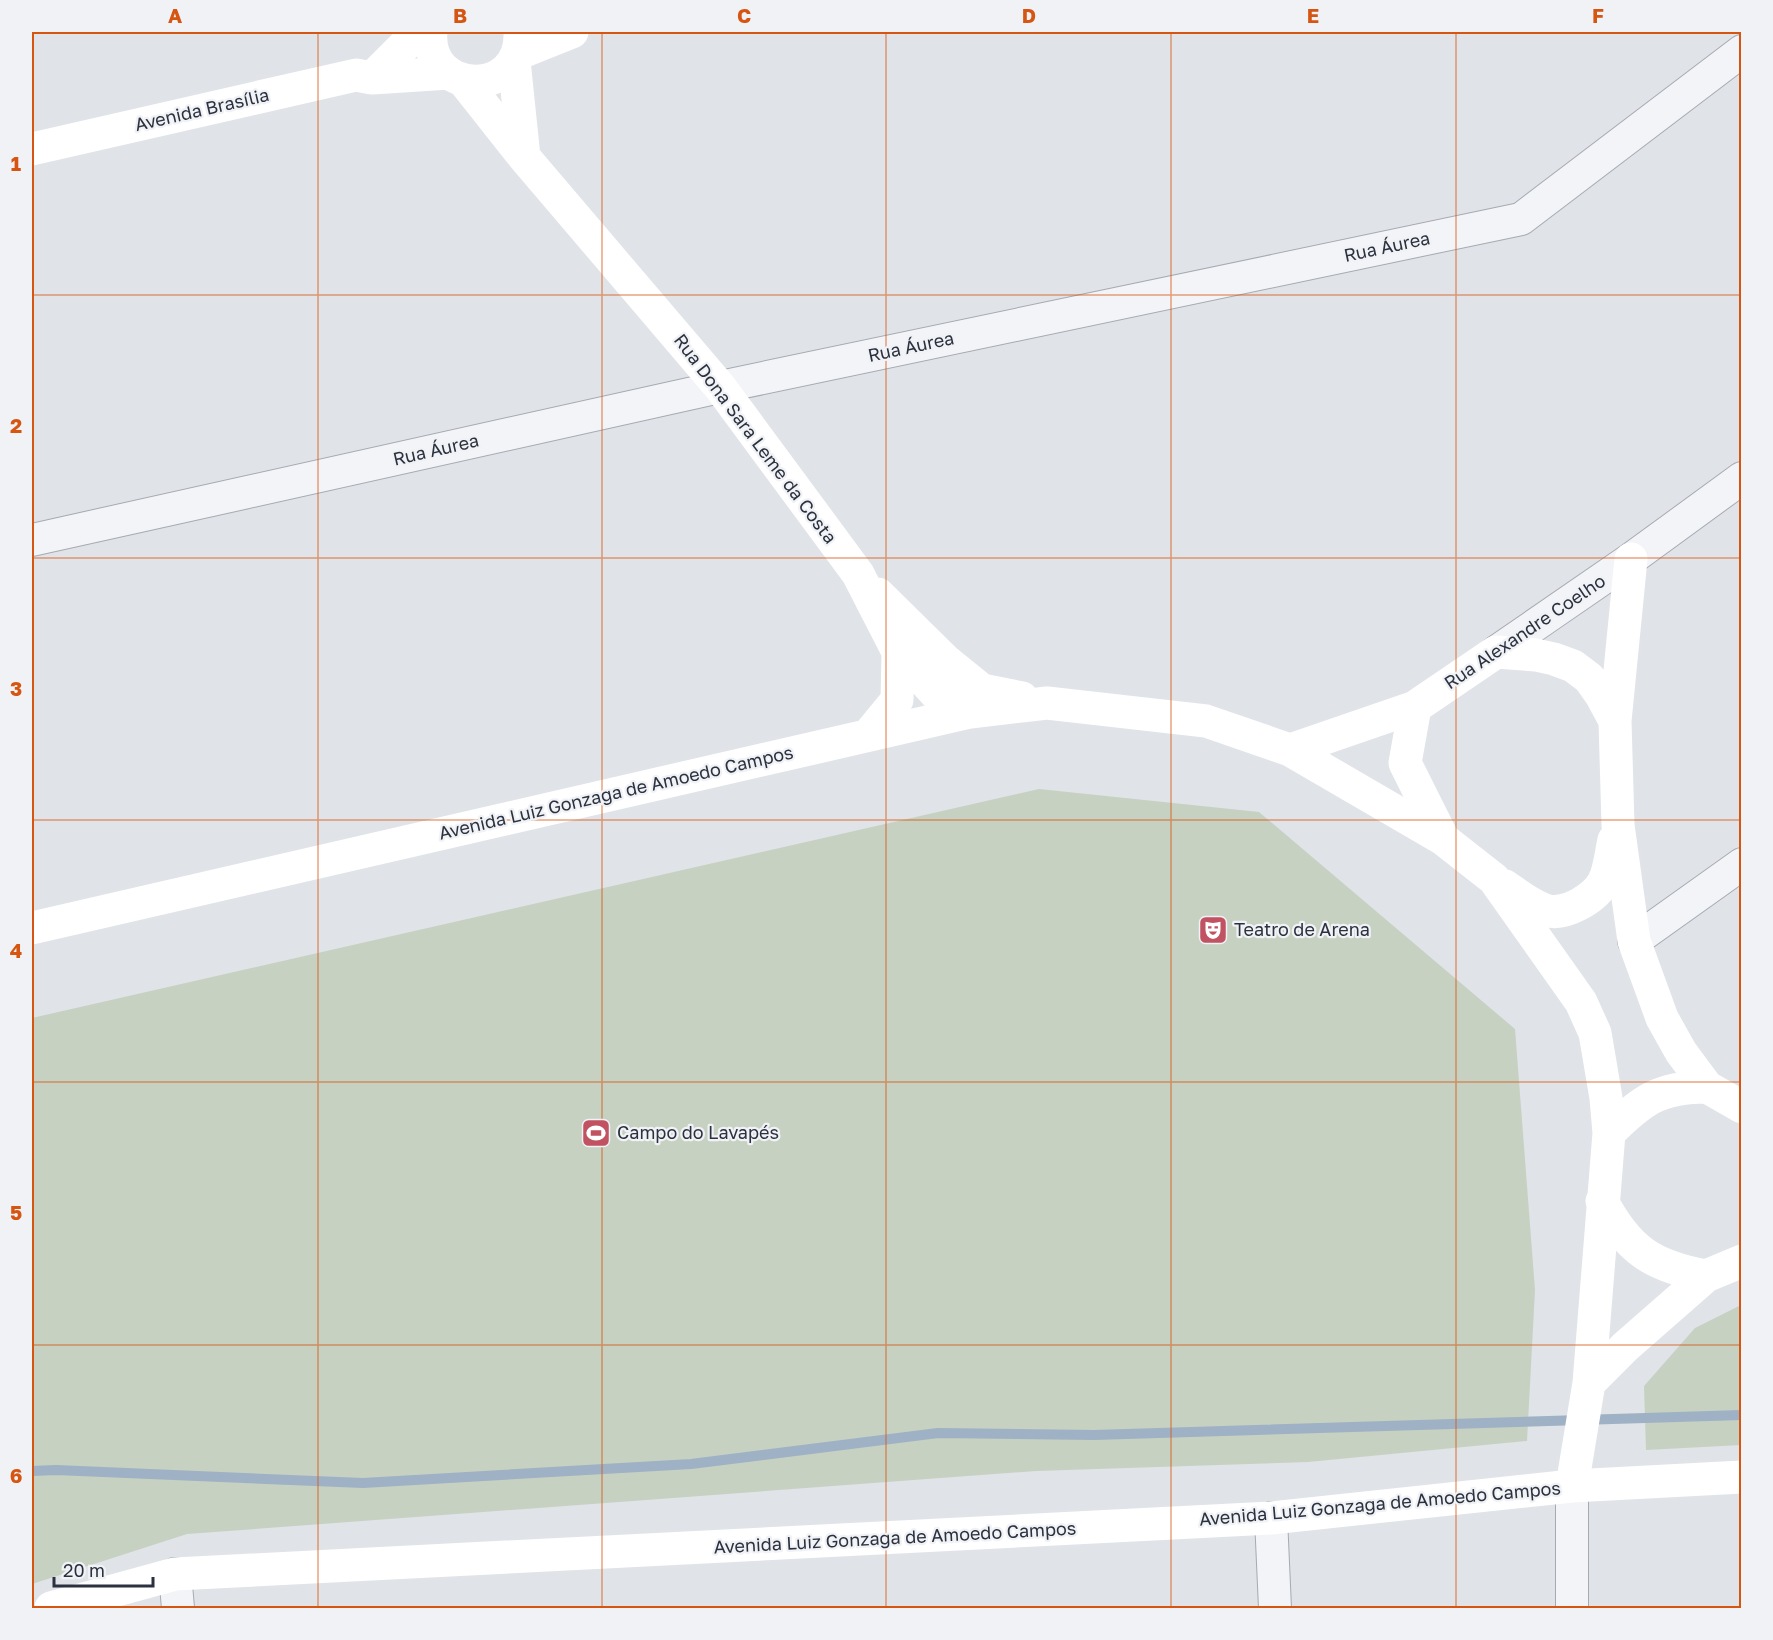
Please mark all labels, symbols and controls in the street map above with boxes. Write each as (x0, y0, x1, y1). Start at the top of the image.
text: A (168, 3, 182, 27)
text: B (453, 3, 467, 27)
text: C (737, 3, 751, 27)
text: D (1022, 3, 1036, 27)
text: E (1307, 3, 1319, 27)
text: F (1592, 3, 1604, 27)
street label: Avenida Brasília (132, 83, 271, 135)
text: 1 (11, 151, 21, 175)
street label: Rua Áurea (1342, 226, 1432, 266)
street label: Rua Áurea (866, 326, 956, 366)
street label: Rua Dona Sara Leme da Costa (670, 329, 842, 548)
text: 2 (10, 413, 22, 437)
street label: Rua Áurea (391, 428, 481, 470)
street label: Rua Alexandre Coelho (1440, 569, 1609, 693)
text: 3 (10, 676, 22, 700)
street label: Avenida Luiz Gonzaga de Amoedo Campos (436, 740, 795, 844)
theatre icon: Teatro de Arena (1197, 914, 1229, 946)
place label: Teatro de Arena (1234, 918, 1370, 940)
text: 4 (10, 938, 22, 962)
sports icon: Campo do Lavapés (580, 1117, 612, 1149)
place label: Campo do Lavapés (617, 1121, 779, 1143)
text: 5 (10, 1200, 22, 1224)
text: 6 (10, 1463, 22, 1487)
street label: Avenida Luiz Gonzaga de Amoedo Campos (1198, 1476, 1562, 1530)
street label: Avenida Luiz Gonzaga de Amoedo Campos (713, 1517, 1077, 1557)
scale bar (54, 1550, 153, 1588)
text: 20 m (63, 1559, 105, 1581)

